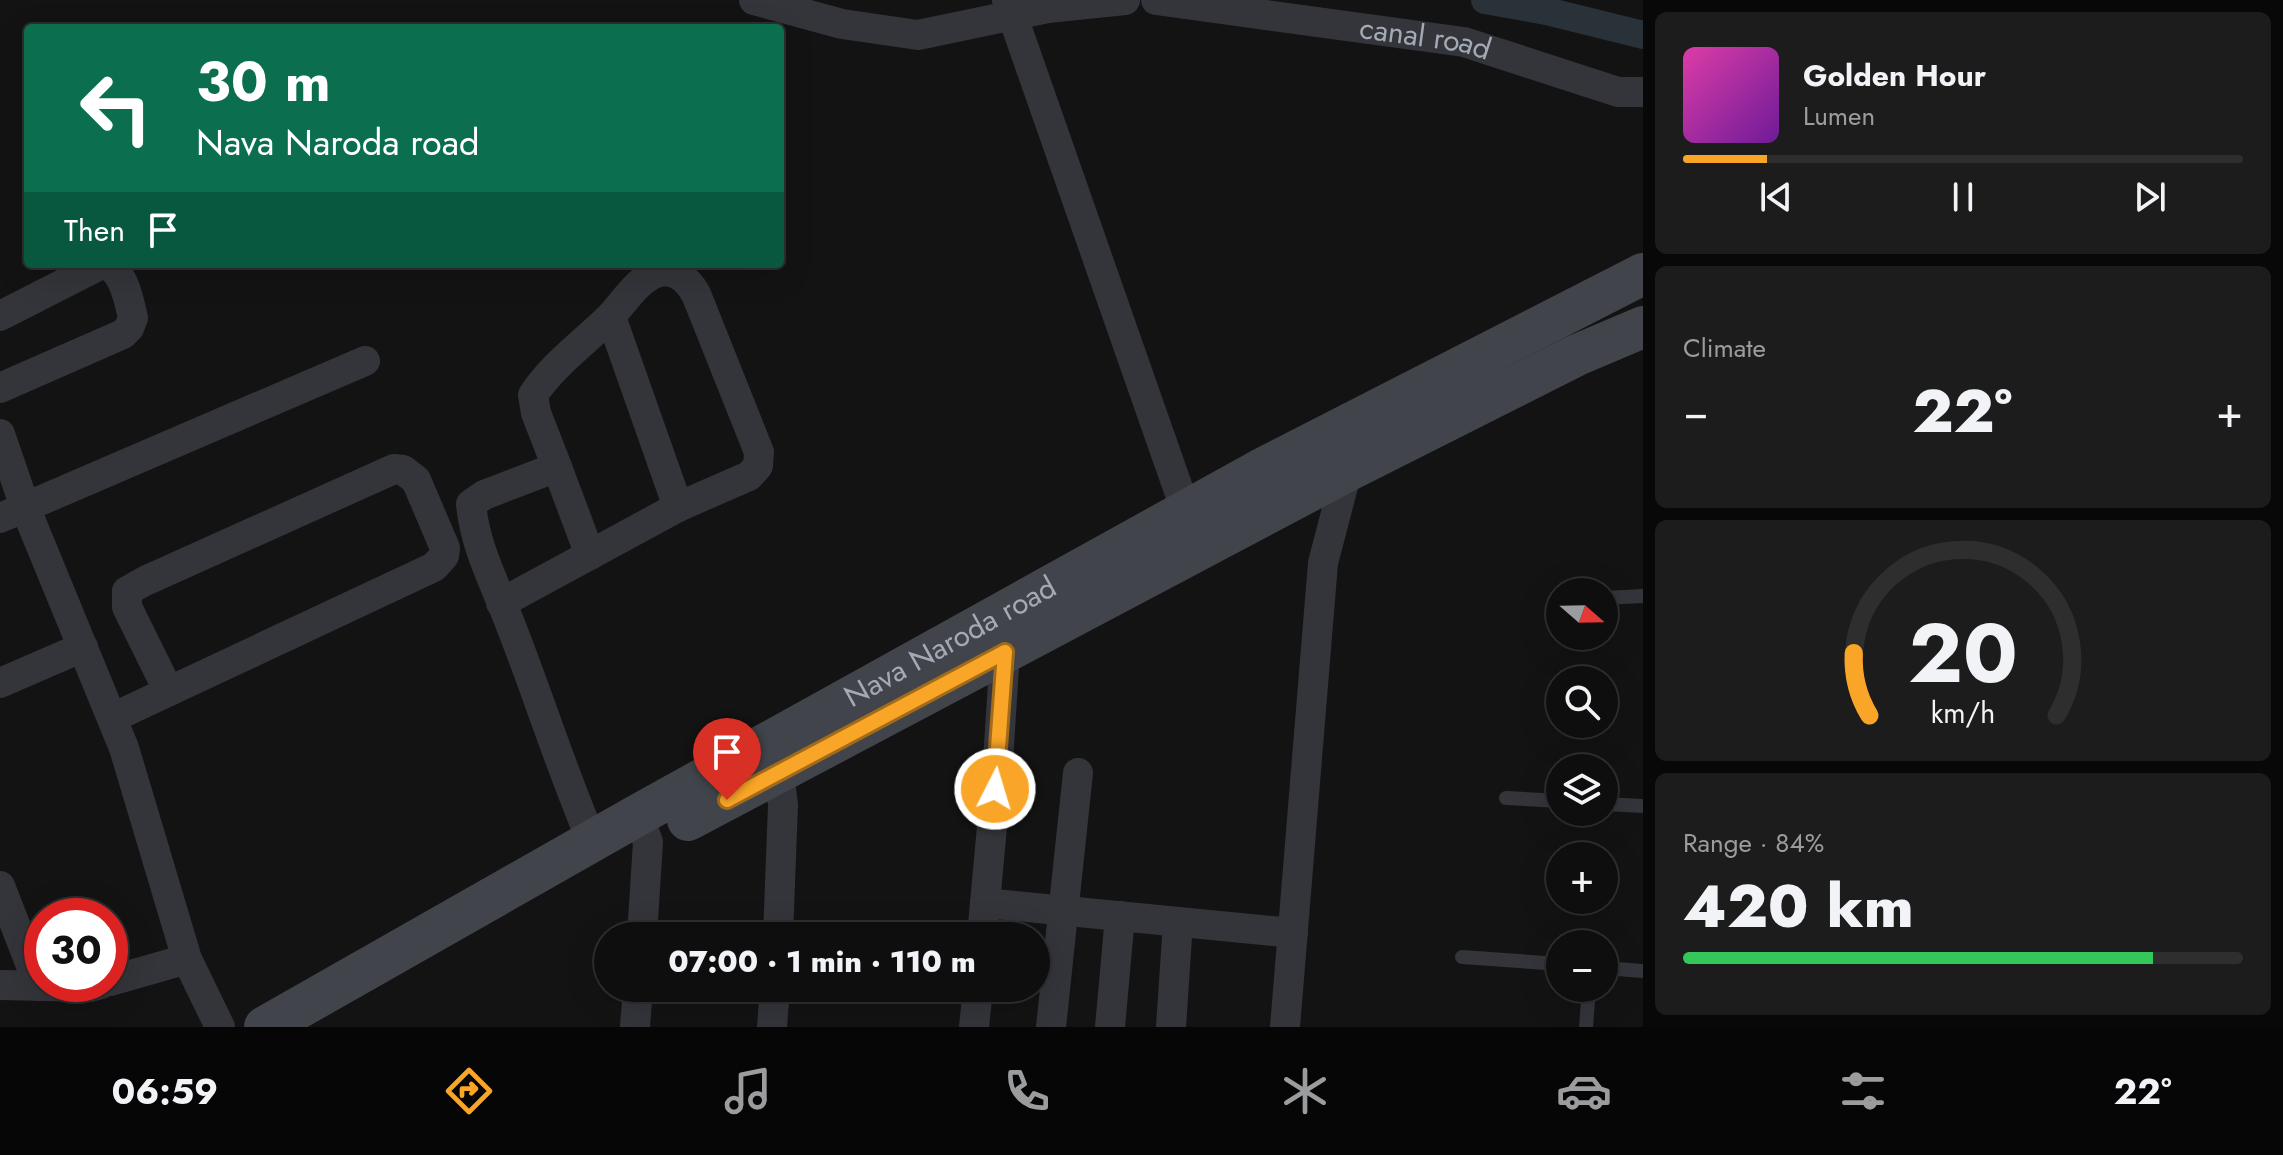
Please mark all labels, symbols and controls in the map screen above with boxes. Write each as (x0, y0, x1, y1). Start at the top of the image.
street label: canal road (1357, 6, 1497, 70)
text: 30 m (196, 41, 331, 122)
text: Golden Hour (1803, 54, 1986, 97)
icon: left (64, 56, 168, 160)
text: Lumen (1803, 97, 1875, 135)
text: Nava Naroda road (196, 116, 480, 168)
icon: previous (1754, 175, 1798, 219)
icon: pause (1941, 175, 1985, 219)
icon: next (2128, 175, 2172, 219)
icon: arrive (141, 208, 185, 252)
text: Then (64, 209, 125, 252)
text: Climate (1683, 329, 1766, 367)
text: 22° (1912, 368, 2012, 455)
text: − (1683, 380, 1709, 444)
text: + (2216, 380, 2243, 444)
street label: Nava Naroda road (836, 565, 1064, 718)
north arrow (1546, 578, 1618, 650)
map controls (1546, 578, 1618, 1002)
text: 20 (1908, 593, 2018, 713)
button: search (1546, 666, 1618, 738)
text: km/h (1931, 693, 1995, 735)
pin (693, 718, 761, 800)
icon: arrive (705, 730, 749, 774)
position arrow (953, 747, 1037, 831)
button: layers (1546, 754, 1618, 826)
text: Range · 84% (1683, 824, 1824, 862)
button: + (1546, 842, 1618, 914)
text: 420 km (1683, 863, 1914, 950)
speed limit sign: 30 (24, 898, 128, 1002)
button: − (1546, 930, 1618, 1002)
text: 07:00 · 1 min · 110 m (668, 940, 976, 983)
icon: directions (441, 1063, 497, 1119)
icon: music (720, 1063, 776, 1119)
icon: phone (999, 1063, 1055, 1119)
icon: climate (1277, 1063, 1333, 1119)
icon: car (1556, 1063, 1612, 1119)
icon: filters (1835, 1063, 1891, 1119)
text: 06:59 (111, 1065, 218, 1117)
text: 22° (2114, 1065, 2172, 1117)

